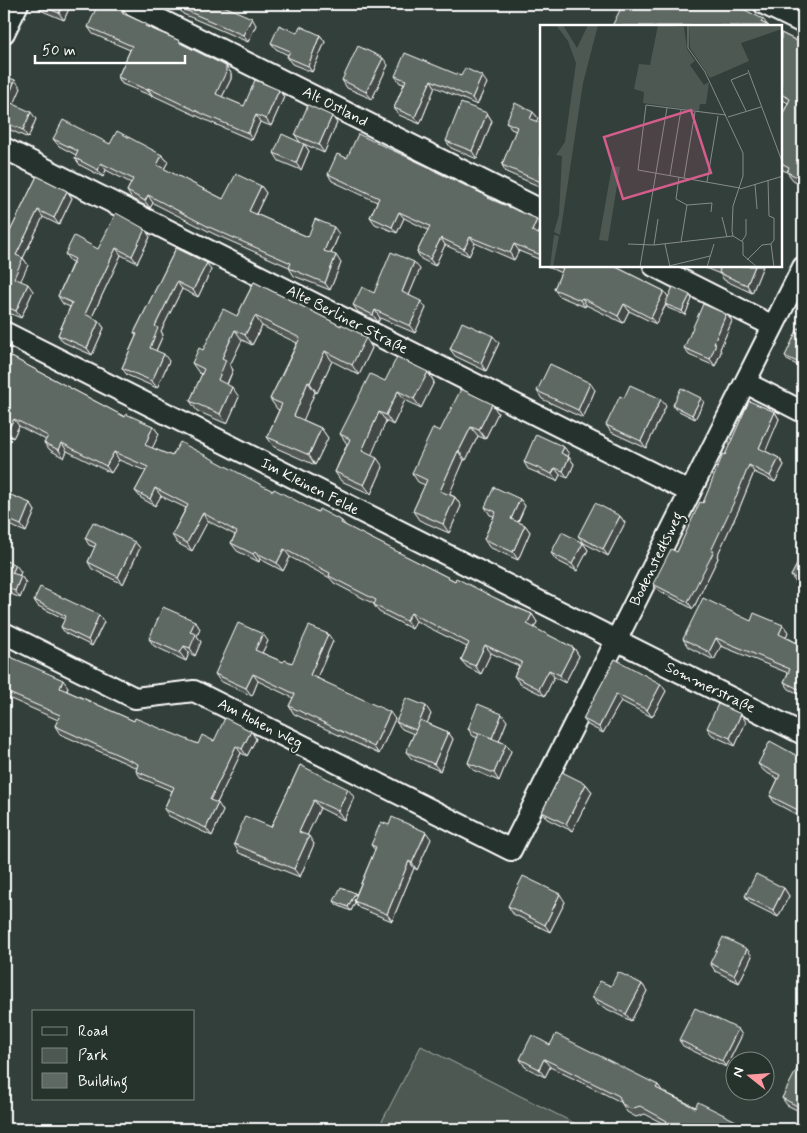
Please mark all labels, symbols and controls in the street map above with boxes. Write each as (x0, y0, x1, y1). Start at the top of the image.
inset map (540, 25, 782, 268)
scale bar (35, 32, 185, 64)
text: 50 m (42, 41, 76, 61)
street label: Alt Ostland (299, 82, 371, 132)
street label: Alte Berliner Straße (283, 281, 411, 359)
street label: Im Kleinen Felde (257, 454, 363, 520)
street label: Bodenstedtsweg (626, 509, 689, 610)
street label: Sommerstraße (662, 658, 758, 718)
street label: Am Hohen Weg (214, 694, 306, 755)
legend (32, 1010, 195, 1100)
text: Road (78, 1022, 108, 1042)
text: Park (78, 1046, 108, 1066)
north arrow (724, 1050, 774, 1100)
text: N (729, 1065, 748, 1080)
text: Building (78, 1072, 128, 1093)

